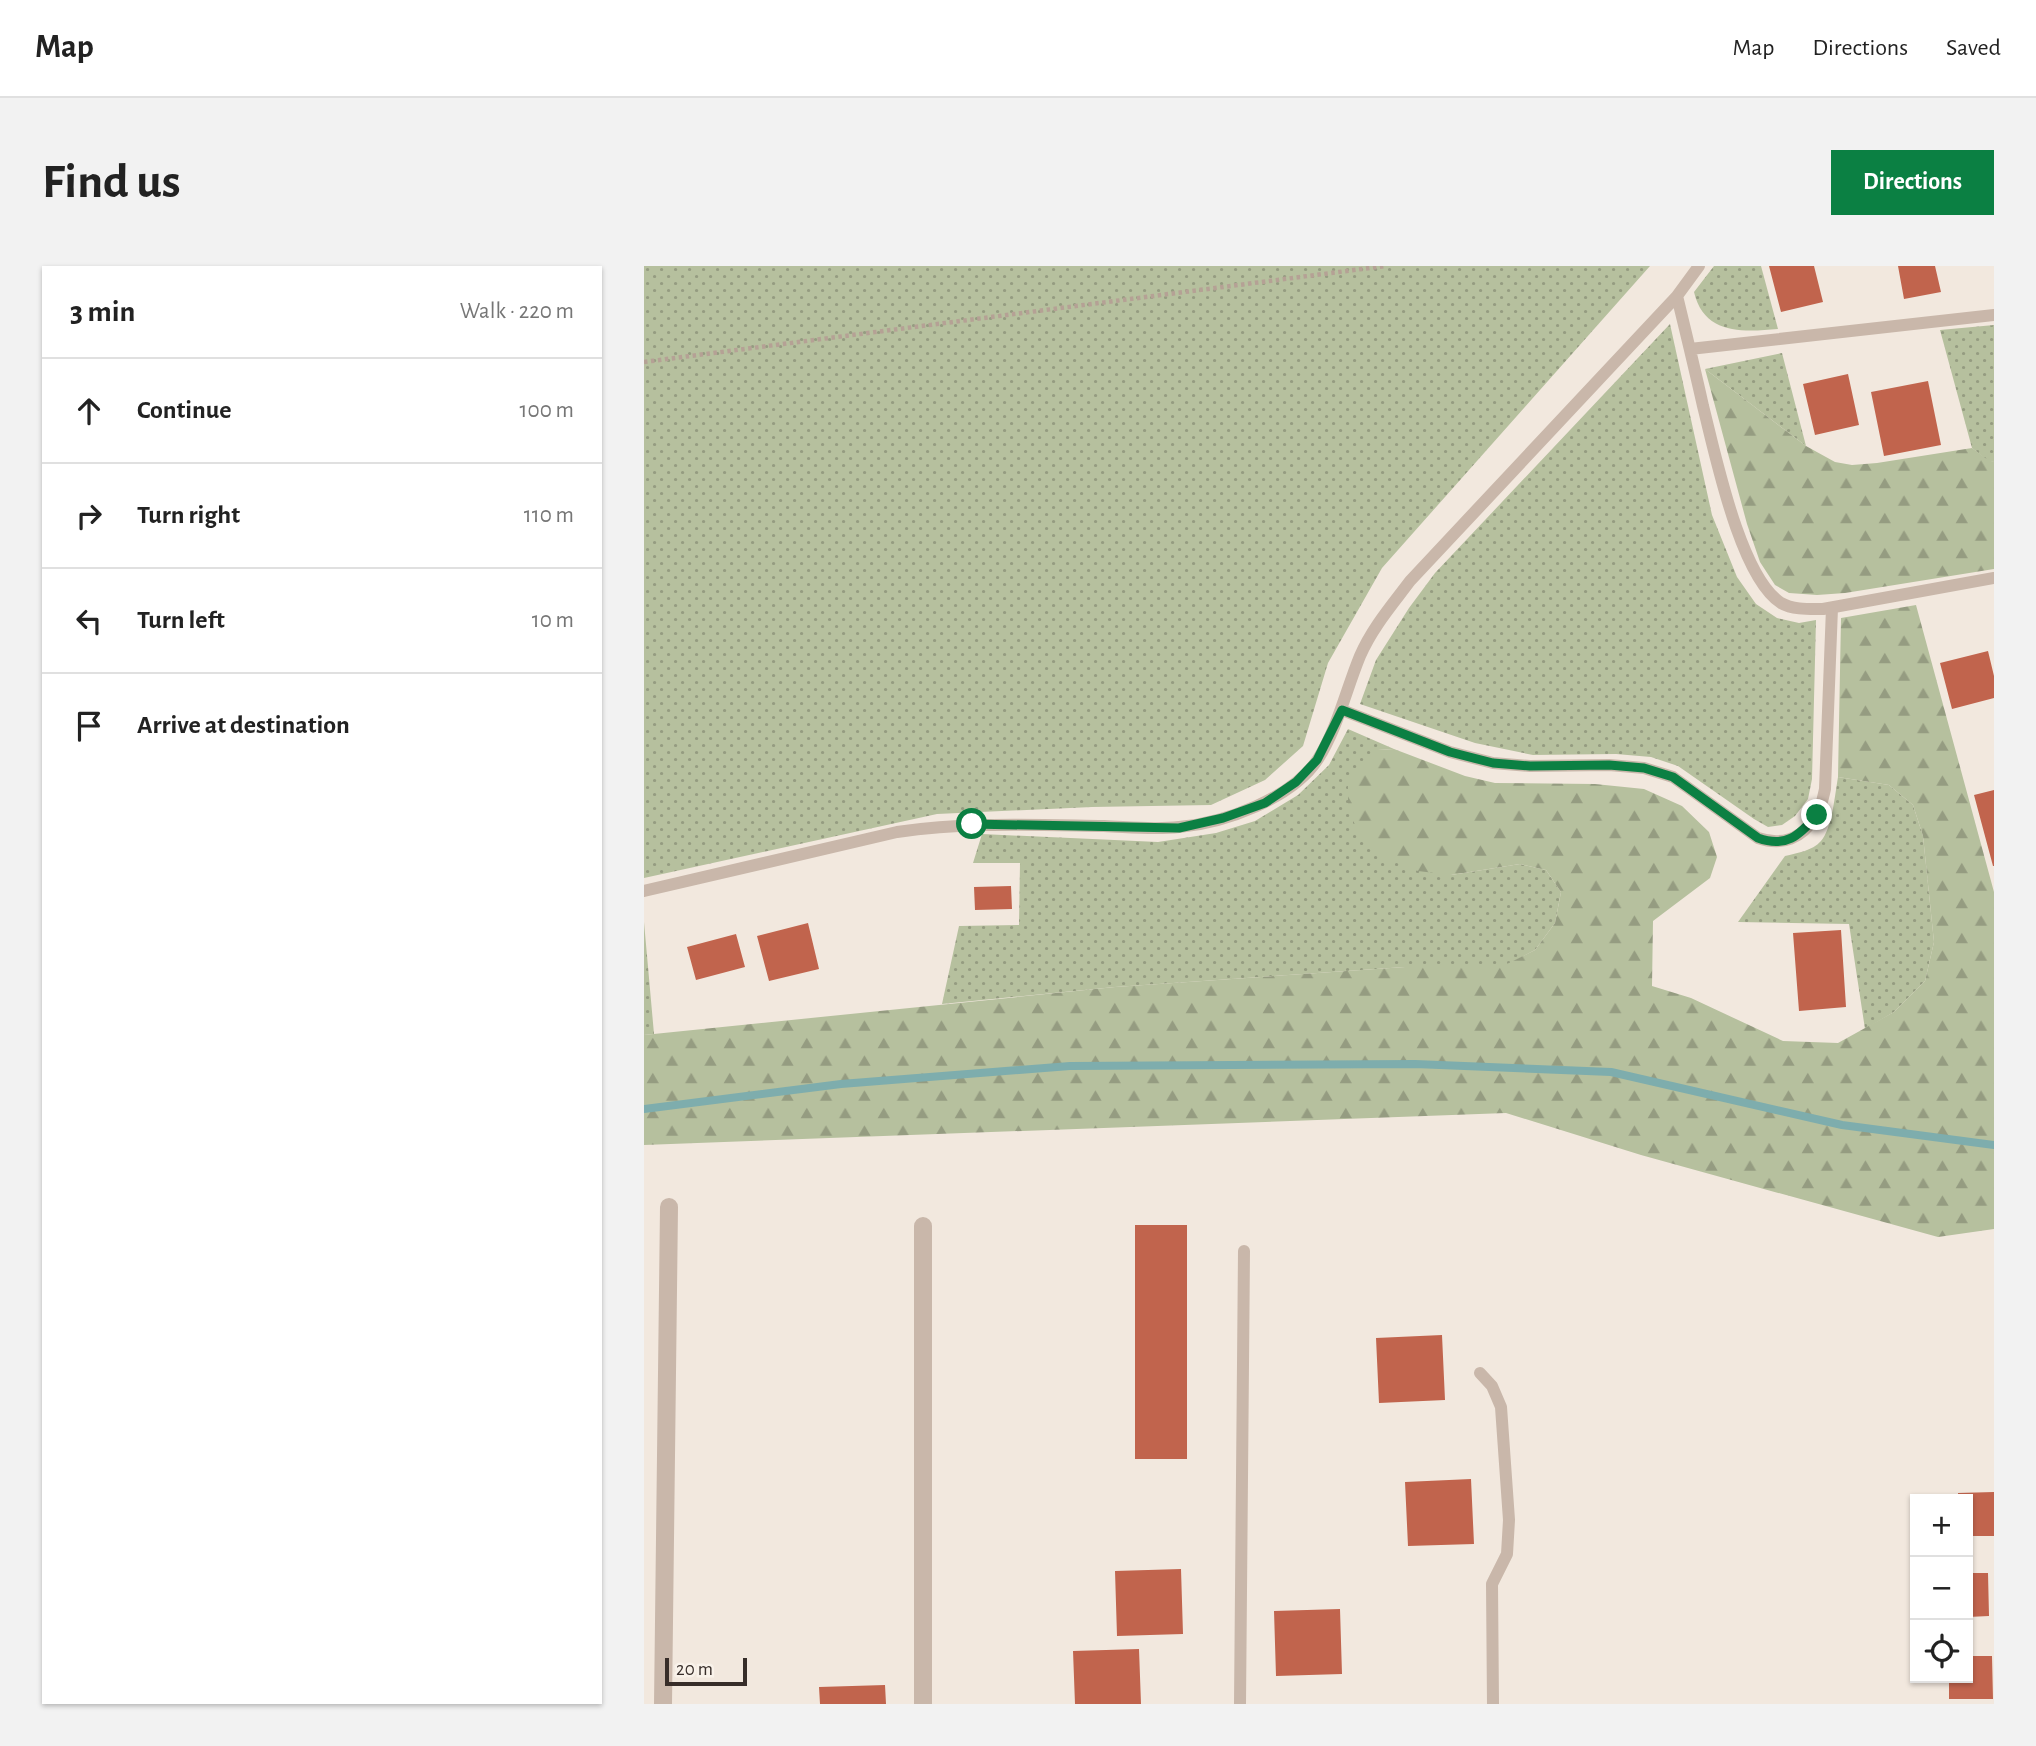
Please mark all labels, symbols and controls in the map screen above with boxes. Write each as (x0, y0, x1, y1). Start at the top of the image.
text: Map (35, 31, 94, 64)
text: Map (1732, 36, 1774, 60)
text: Directions (1812, 36, 1908, 60)
text: Saved (1946, 36, 2001, 60)
button: Directions (1831, 150, 1994, 215)
text: Find us (42, 158, 181, 207)
text: 3 min (70, 297, 135, 327)
text: Walk · 220 m (460, 300, 574, 323)
icon: ahead (70, 392, 108, 430)
text: Continue (137, 397, 232, 423)
text: 100 m (520, 399, 574, 422)
icon: right (70, 497, 108, 535)
text: Turn right (137, 502, 240, 528)
text: 110 m (524, 504, 574, 527)
icon: left (70, 602, 108, 640)
text: Turn left (137, 607, 225, 633)
text: 10 m (532, 609, 574, 632)
icon: arrive (70, 707, 108, 745)
text: Arrive at destination (137, 712, 350, 738)
route end (1801, 799, 1832, 830)
route start (956, 808, 987, 839)
map controls (1910, 1494, 1973, 1683)
button: + (1910, 1494, 1973, 1557)
button: − (1910, 1557, 1973, 1620)
button: locate (1910, 1620, 1973, 1683)
scale bar (665, 1655, 747, 1687)
text: 20 m (676, 1660, 713, 1679)

